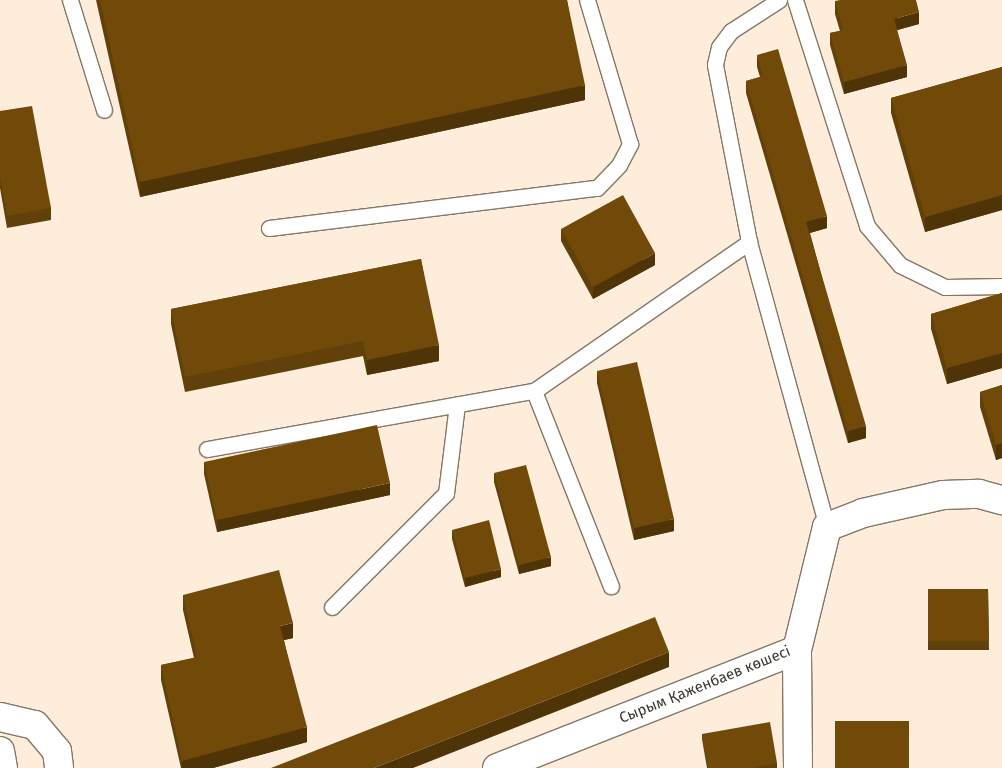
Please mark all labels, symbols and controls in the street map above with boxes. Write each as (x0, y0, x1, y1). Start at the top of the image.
street label: Сырым Қаженбаев көшесі (617, 642, 793, 728)

